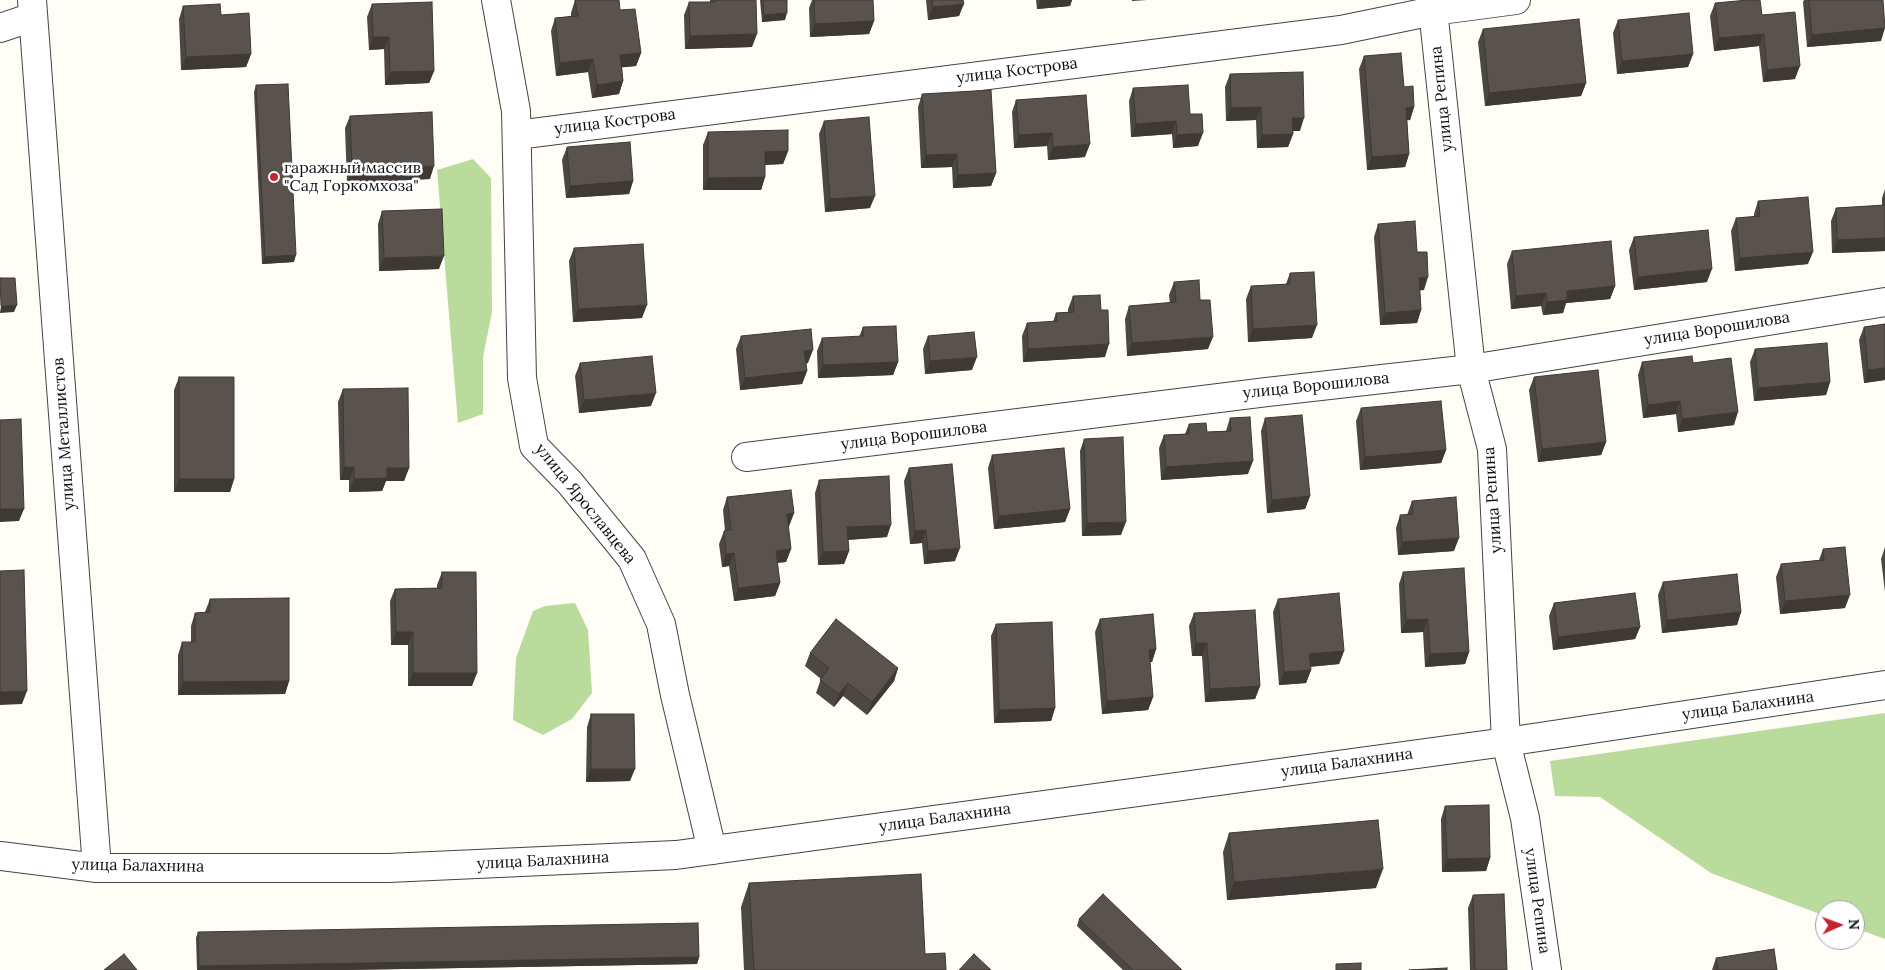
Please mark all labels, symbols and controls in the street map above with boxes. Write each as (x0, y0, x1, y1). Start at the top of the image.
street label: улица Репина (1427, 45, 1457, 153)
street label: улица Кострова (955, 54, 1079, 88)
street label: улица Кострова (553, 105, 677, 139)
place label: гаражный массив "Сад Горкомхоза" (284, 158, 421, 196)
marker: гаражный массив "Сад Горкомхоза" (268, 171, 280, 183)
street label: улица Ворошилова (1643, 308, 1791, 350)
street label: улица Металлистов (49, 357, 79, 511)
street label: улица Ворошилова (1242, 369, 1390, 403)
street label: улица Ворошилова (840, 418, 988, 454)
street label: улица Ярославцева (530, 440, 640, 568)
street label: улица Репина (1480, 446, 1506, 554)
street label: улица Балахнина (1681, 687, 1815, 725)
street label: улица Балахнина (1280, 744, 1414, 782)
street label: улица Балахнина (878, 799, 1012, 837)
street label: улица Репина (1520, 847, 1554, 955)
street label: улица Балахнина (476, 848, 610, 874)
street label: улица Балахнина (71, 855, 205, 877)
north arrow (1815, 900, 1865, 950)
text: N (1845, 919, 1863, 930)

